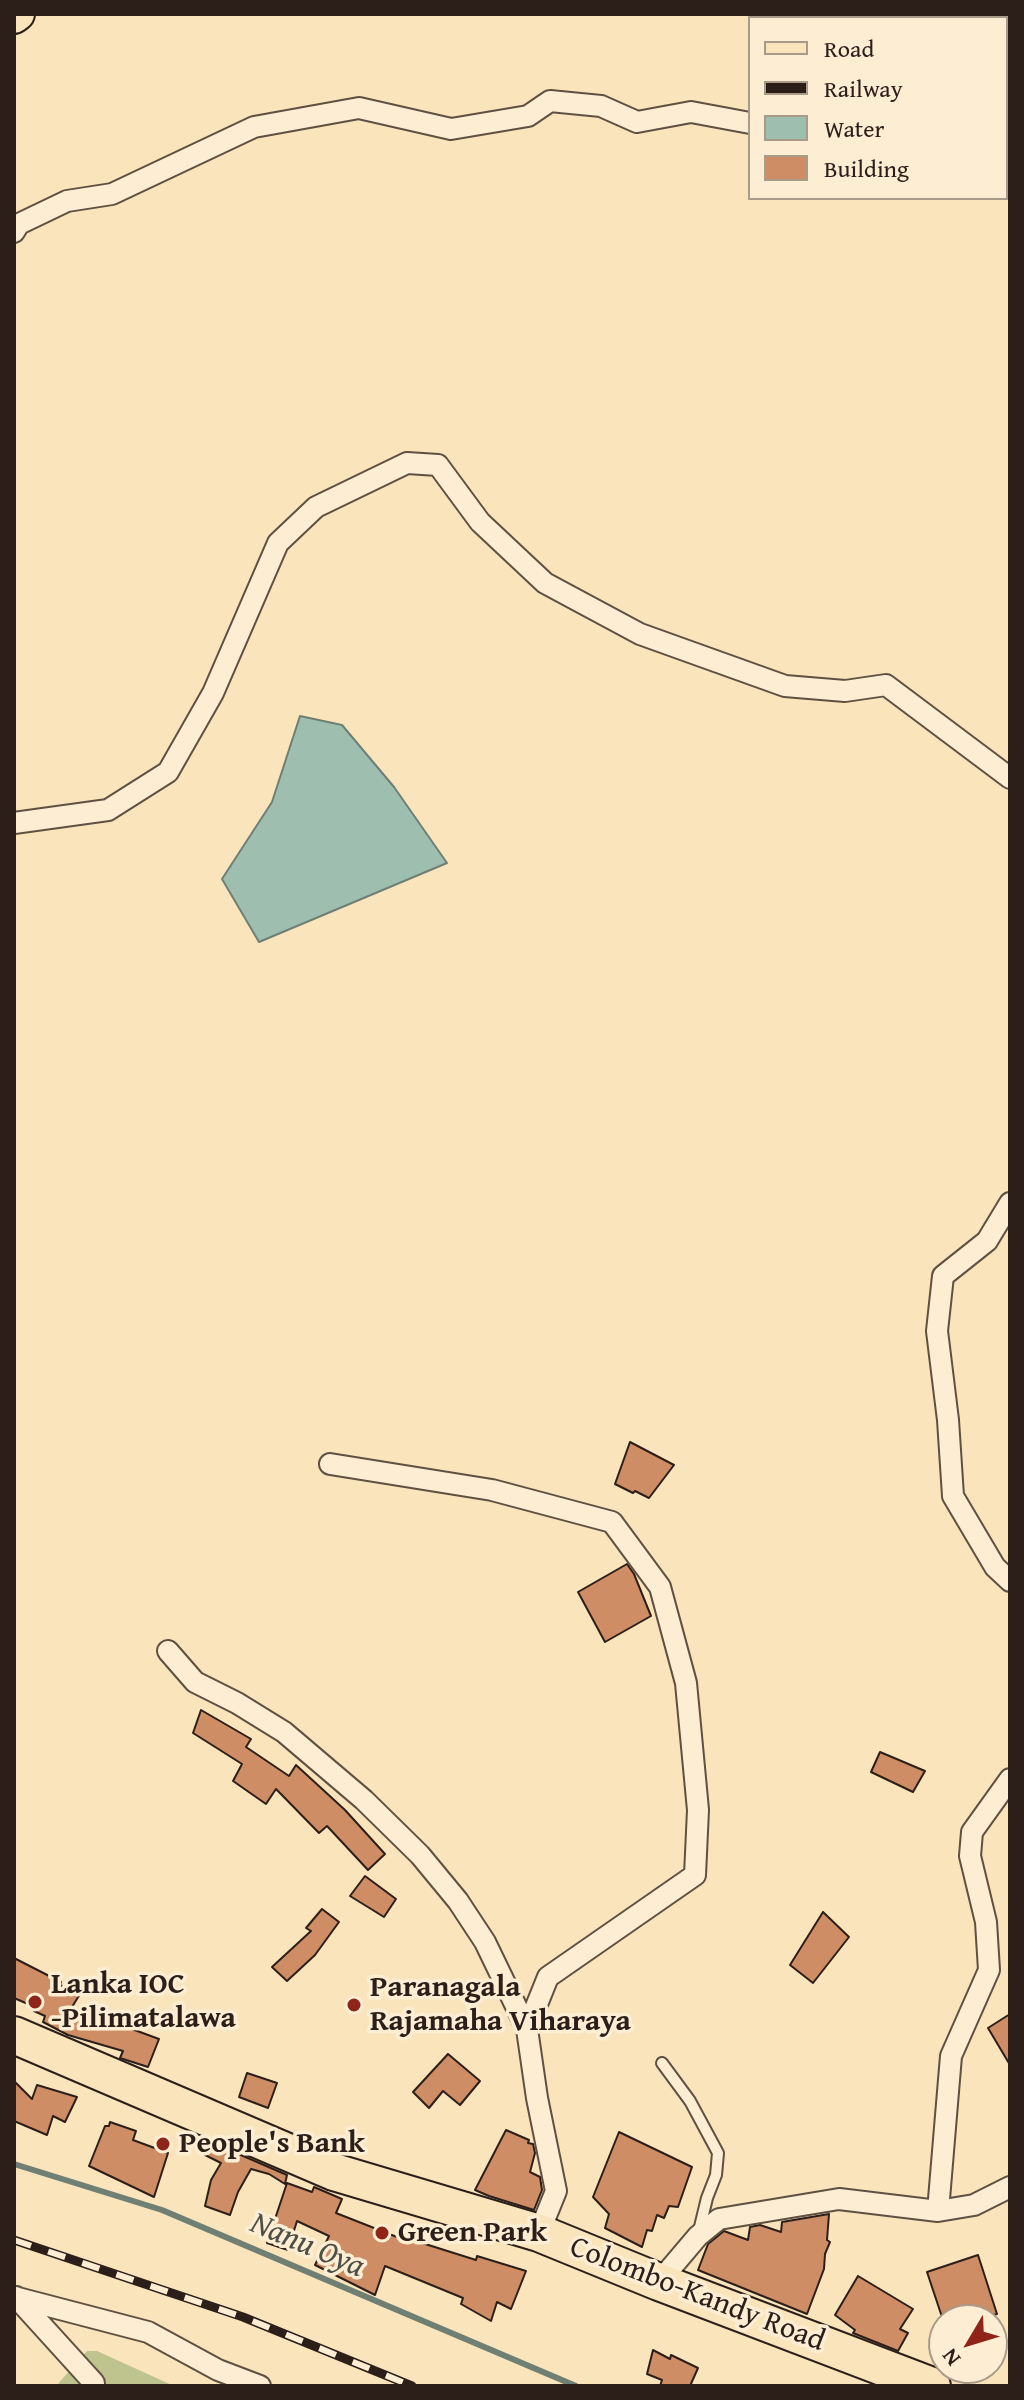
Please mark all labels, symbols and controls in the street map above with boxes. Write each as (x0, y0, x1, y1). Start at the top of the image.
legend (748, 16, 1008, 200)
text: Road (824, 31, 874, 66)
text: Railway (824, 71, 903, 106)
text: Water (824, 111, 884, 146)
text: Building (824, 151, 909, 186)
place label: Lanka IOC -Pilimatalawa (51, 1967, 236, 2038)
place label: Paranagala Rajamaha Viharaya (370, 1970, 631, 2040)
marker: Lanka IOC -Pilimatalawa (26, 1993, 44, 2011)
marker: Paranagala Rajamaha Viharaya (345, 1996, 363, 2014)
place label: People's Bank (179, 2126, 365, 2162)
marker: People's Bank (154, 2135, 172, 2153)
water label: Nanu Oya (244, 2205, 370, 2287)
place label: Green Park (398, 2215, 547, 2251)
marker: Green Park (373, 2224, 391, 2242)
street label: Colombo-Kandy Road (564, 2230, 830, 2360)
north arrow (928, 2304, 1008, 2384)
text: N (934, 2342, 968, 2373)

